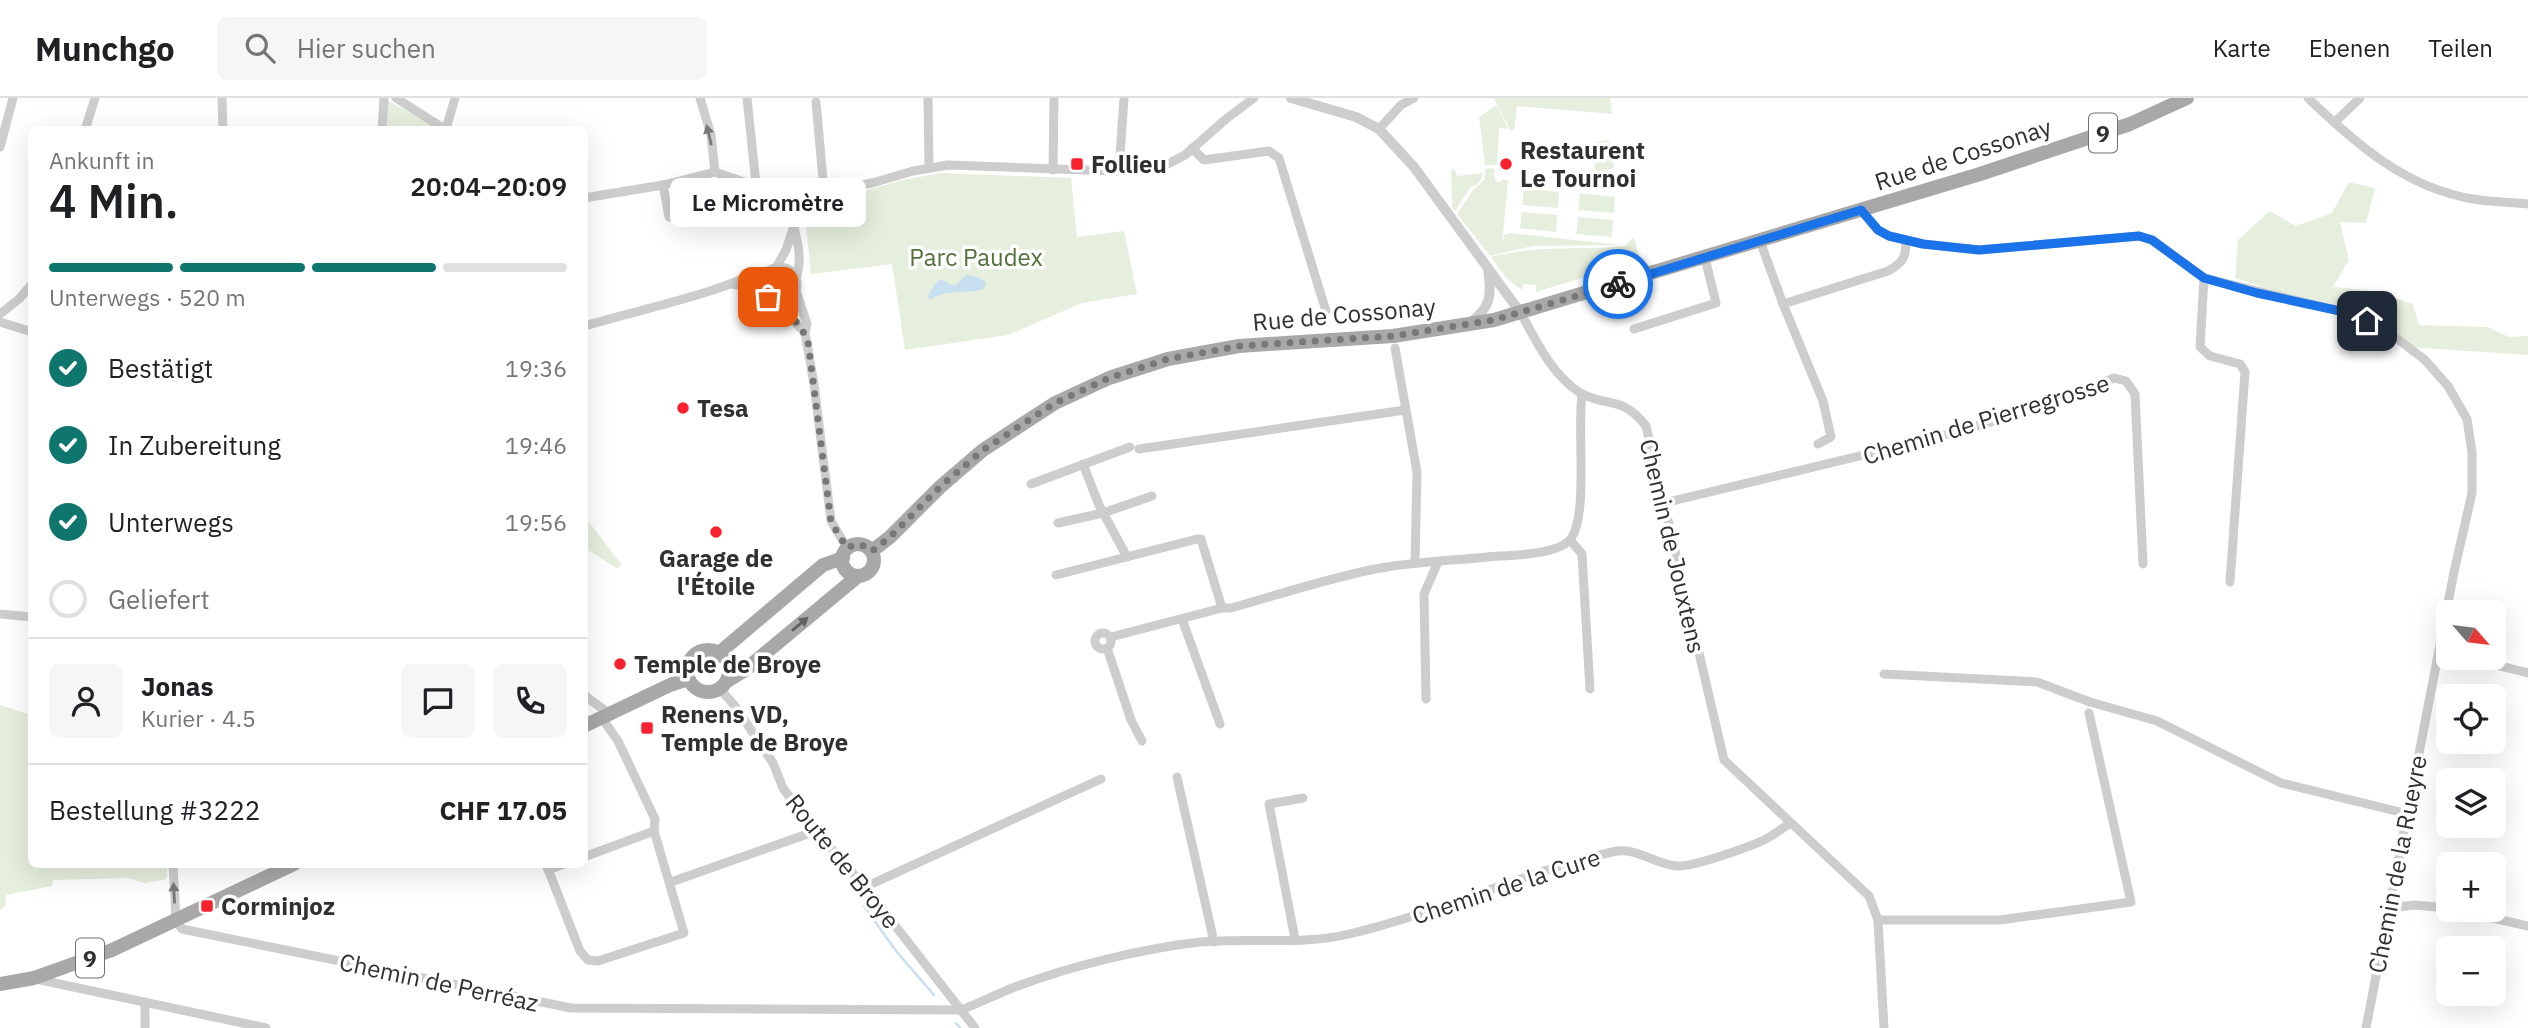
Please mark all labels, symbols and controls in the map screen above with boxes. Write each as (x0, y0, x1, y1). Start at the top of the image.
search box (217, 17, 707, 80)
text: Munchgo (35, 27, 175, 70)
icon: search (241, 29, 279, 67)
text: Hier suchen (297, 31, 436, 65)
text: Karte (2213, 32, 2271, 64)
text: Ebenen (2309, 32, 2390, 64)
text: Teilen (2428, 32, 2493, 64)
street label: Rue de Cossonay (1871, 110, 2055, 198)
road number: 9 (2089, 114, 2117, 152)
one-way arrow (704, 124, 715, 146)
place label: Restaurent Le Tournoi (1520, 134, 1645, 194)
text: Ankunft in (49, 145, 155, 175)
place label: Follieu (1091, 148, 1167, 180)
marker: Follieu (1069, 156, 1085, 172)
marker: Restaurent Le Tournoi (1498, 156, 1514, 172)
text: 20:04–20:09 (410, 169, 567, 203)
text: 4 Min. (49, 171, 179, 231)
callout: Le Micromètre (670, 178, 866, 227)
text: Le Micromètre (692, 187, 844, 217)
park label: Parc Paudex (909, 241, 1043, 273)
courier (1583, 249, 1653, 319)
icon: bike (1599, 265, 1637, 303)
pin (738, 267, 798, 327)
icon: bag (749, 278, 787, 316)
text: Unterwegs · 520 m (49, 282, 246, 312)
street label: Rue de Cossonay (1251, 290, 1437, 338)
pin (2337, 291, 2397, 351)
icon: home (2348, 302, 2386, 340)
icon: check (49, 349, 87, 387)
text: Bestätigt (108, 351, 213, 385)
text: 19:36 (505, 353, 567, 383)
street label: Chemin de Pierregrosse (1859, 366, 2113, 472)
place label: Tesa (697, 392, 749, 424)
marker: Tesa (675, 400, 691, 416)
icon: check (49, 426, 87, 464)
text: In Zubereitung (108, 428, 281, 462)
text: 19:46 (505, 430, 567, 460)
street label: Chemin de Jouxtens (1633, 436, 1713, 656)
icon: check (49, 503, 87, 541)
text: Unterwegs (108, 505, 234, 539)
text: 19:56 (505, 507, 567, 537)
marker: Garage de l'Étoile (708, 524, 724, 540)
place label: Garage de l'Étoile (659, 542, 773, 602)
text: Geliefert (108, 582, 210, 616)
north arrow (2436, 600, 2506, 670)
map controls (2436, 600, 2506, 1006)
one-way arrow (792, 617, 809, 632)
place label: Temple de Broye (634, 648, 821, 680)
marker: Temple de Broye (612, 656, 628, 672)
button: person (49, 664, 123, 738)
button: chat (401, 664, 475, 738)
button: phone (493, 664, 567, 738)
text: Jonas (141, 669, 214, 703)
button: locate (2436, 684, 2506, 754)
place label: Renens VD, Temple de Broye (661, 698, 848, 758)
text: Kurier · 4.5 (141, 703, 256, 733)
marker: Renens VD, Temple de Broye (639, 720, 655, 736)
street label: Chemin de la Rueyre (2360, 752, 2434, 976)
button: layers (2436, 768, 2506, 838)
street label: Route de Broye (779, 787, 907, 935)
text: Bestellung #3222 (49, 793, 260, 827)
text: CHF 17.05 (439, 793, 567, 827)
street label: Chemin de la Cure (1408, 840, 1604, 932)
button: + (2436, 852, 2506, 922)
one-way arrow (168, 881, 179, 903)
place label: Corminjoz (221, 890, 335, 922)
marker: Corminjoz (199, 898, 215, 914)
button: − (2436, 936, 2506, 1006)
road number: 9 (76, 938, 104, 978)
street label: Chemin de Perréaz (337, 945, 541, 1019)

